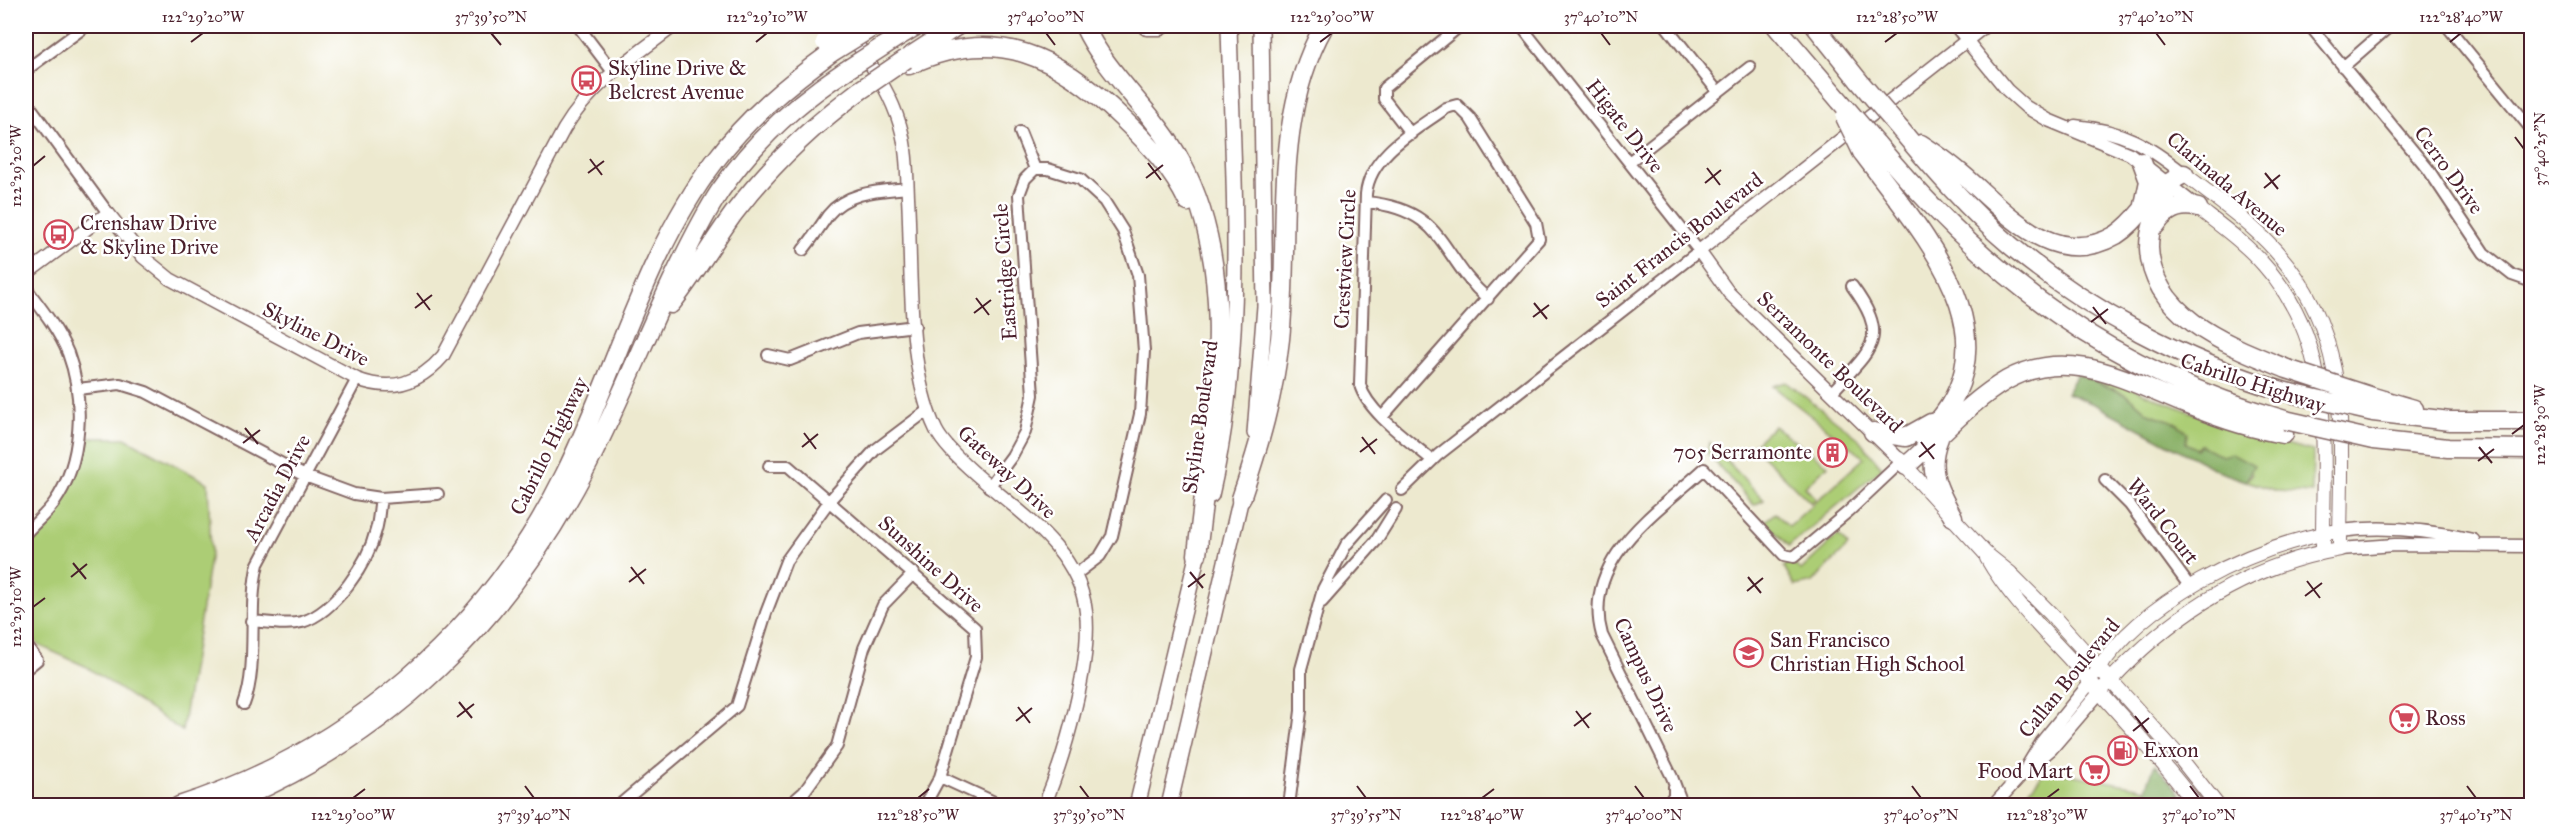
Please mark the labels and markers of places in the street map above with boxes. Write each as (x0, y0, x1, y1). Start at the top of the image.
place label: Skyline Drive & Belcrest Avenue (608, 55, 747, 105)
bus stop icon: Skyline Drive & Belcrest Avenue (571, 64, 603, 96)
place label: Crenshaw Drive & Skyline Drive (80, 210, 219, 260)
bus stop icon: Crenshaw Drive & Skyline Drive (43, 219, 75, 251)
building icon: 705 Serramonte (1817, 436, 1849, 468)
place label: 705 Serramonte (1673, 439, 1812, 465)
place label: San Francisco Christian High School (1770, 627, 1965, 677)
school or university icon: San Francisco Christian High School (1733, 636, 1765, 668)
supermarket icon: Ross (2388, 702, 2420, 734)
place label: Ross (2425, 705, 2466, 731)
fuel station icon: Exxon (2106, 734, 2138, 766)
place label: Exxon (2143, 737, 2199, 763)
supermarket icon: Food Mart (2078, 755, 2110, 787)
place label: Food Mart (1977, 758, 2074, 784)

